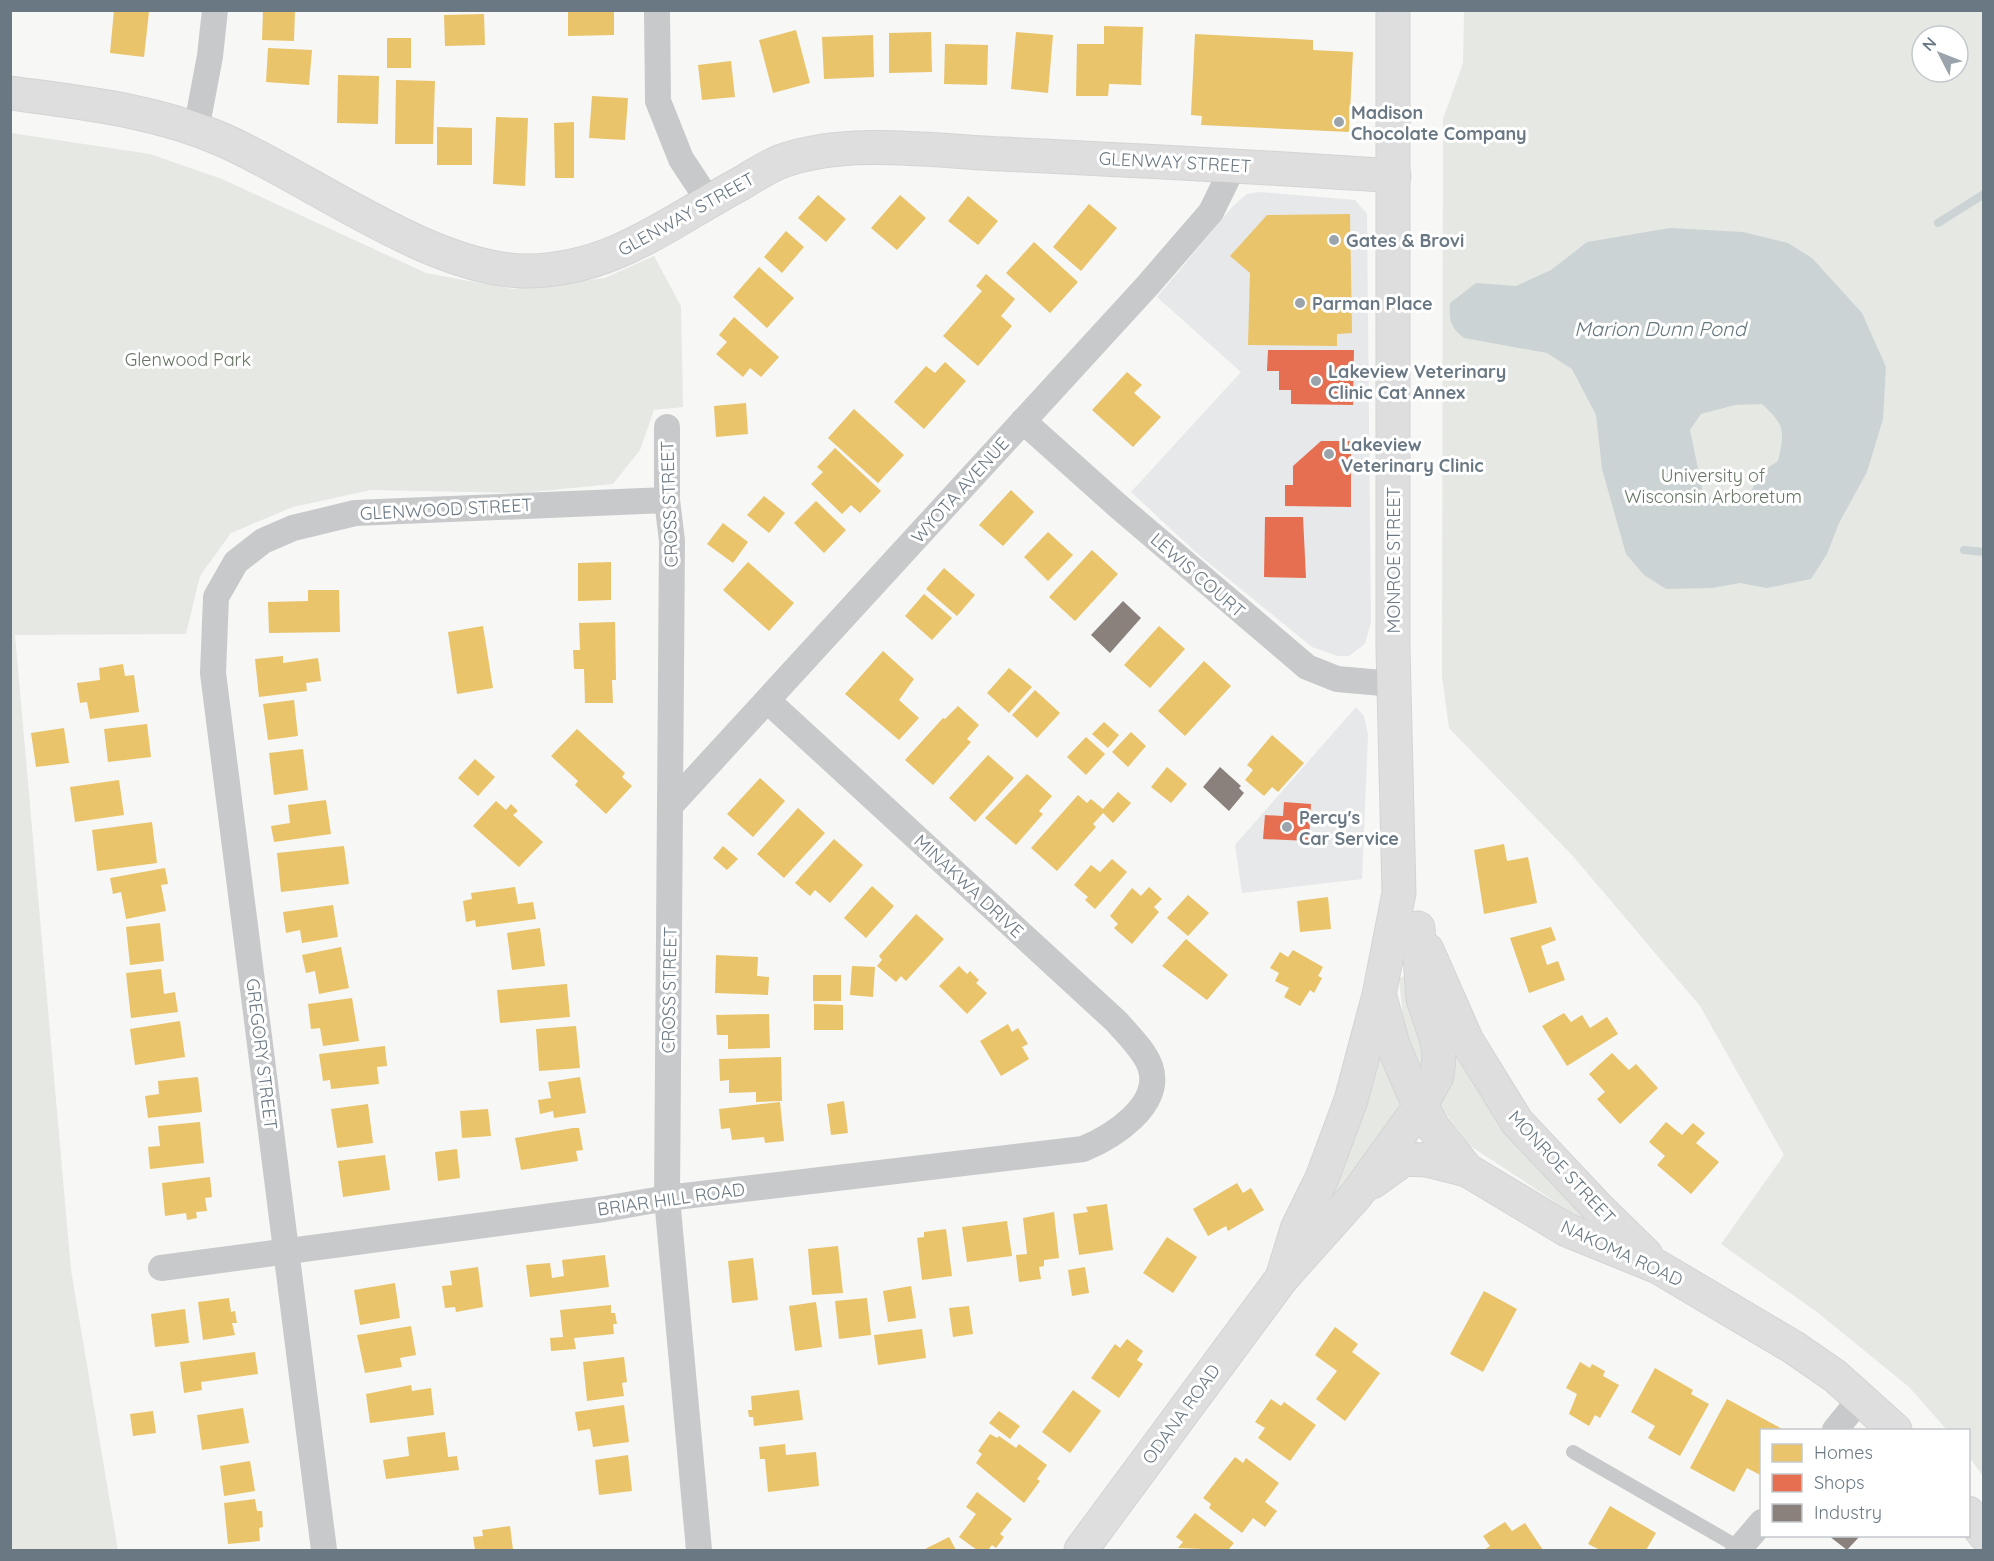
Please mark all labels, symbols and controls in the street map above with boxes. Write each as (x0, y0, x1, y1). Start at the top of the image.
north arrow (1910, 24, 1970, 84)
text: N (1917, 33, 1940, 55)
place label: Madison Chocolate Company (1351, 101, 1527, 145)
marker: Madison Chocolate Company (1332, 115, 1346, 129)
street label: GLENWAY STREET (1098, 147, 1252, 177)
street label: GLENWAY STREET (614, 167, 758, 261)
place label: Gates & Brovi (1346, 229, 1464, 252)
marker: Gates & Brovi (1327, 233, 1341, 247)
place label: Parman Place (1312, 292, 1433, 315)
marker: Parman Place (1293, 296, 1307, 310)
water label: Marion Dunn Pond (1574, 316, 1749, 341)
park label: Glenwood Park (125, 348, 251, 371)
place label: Lakeview Veterinary Clinic Cat Annex (1328, 360, 1506, 404)
marker: Lakeview Veterinary Clinic Cat Annex (1309, 374, 1323, 388)
street label: WYOTA AVENUE (906, 432, 1014, 548)
place label: Lakeview Veterinary Clinic (1341, 433, 1484, 477)
street label: CROSS STREET (655, 440, 683, 568)
marker: Lakeview Veterinary Clinic (1322, 447, 1336, 461)
park label: University of Wisconsin Arboretum (1624, 464, 1802, 508)
street label: MONROE STREET (1382, 486, 1405, 633)
street label: GLENWOOD STREET (359, 493, 533, 525)
street label: LEWIS COURT (1146, 528, 1250, 622)
place label: Percy's Car Service (1299, 806, 1399, 850)
marker: Percy's Car Service (1280, 820, 1294, 834)
street label: MINAKWA DRIVE (909, 829, 1029, 943)
street label: CROSS STREET (656, 926, 682, 1054)
street label: GREGORY STREET (241, 977, 283, 1131)
street label: MONROE STREET (1503, 1105, 1621, 1229)
street label: BRIAR HILL ROAD (596, 1177, 746, 1221)
street label: NAKOMA ROAD (1557, 1215, 1687, 1291)
street label: ODANA ROAD (1137, 1359, 1225, 1469)
legend (1760, 1429, 1970, 1537)
text: Homes (1814, 1441, 1873, 1464)
text: Shops (1814, 1471, 1865, 1494)
text: Industry (1814, 1501, 1882, 1524)

